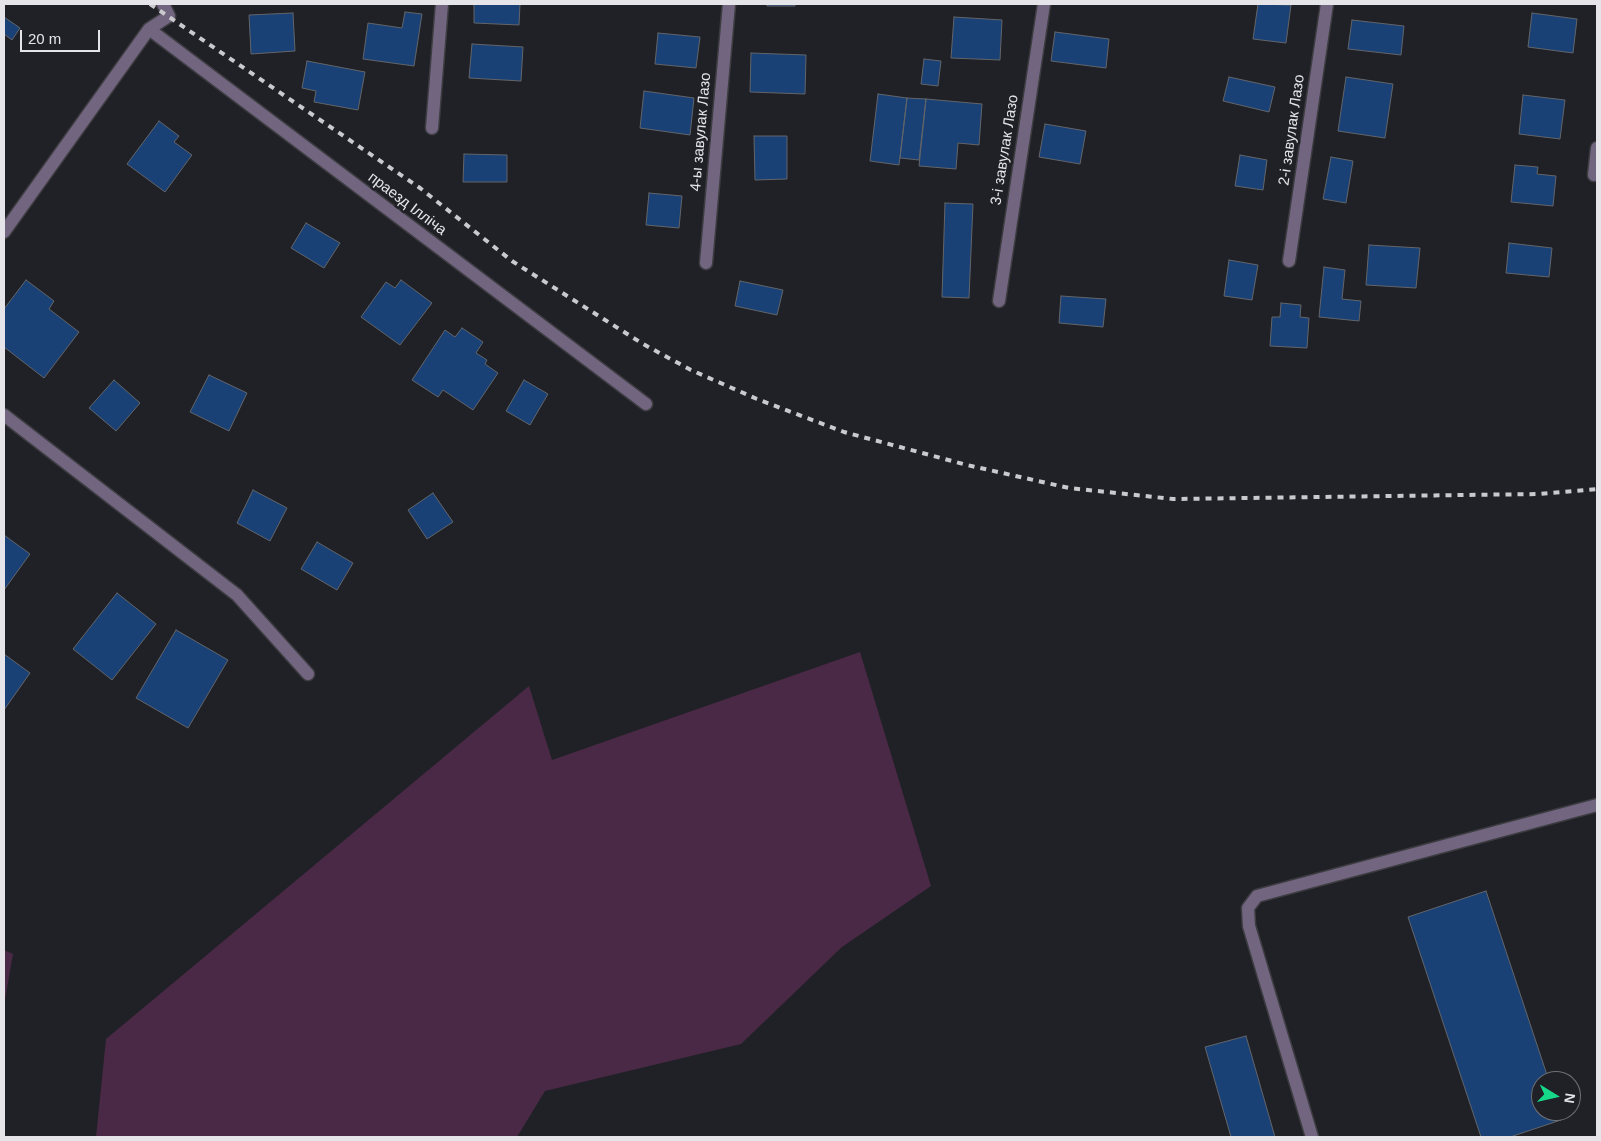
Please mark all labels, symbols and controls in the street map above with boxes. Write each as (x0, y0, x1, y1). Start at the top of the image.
scale bar (22, 20, 102, 52)
text: 20 m (28, 30, 61, 47)
street label: 4-ы завулак Лазо (687, 72, 715, 192)
street label: 2-і завулак Лазо (1275, 73, 1309, 187)
street label: 3-і завулак Лазо (987, 93, 1023, 207)
street label: праезд Ілліча (364, 169, 450, 239)
north arrow (1531, 1071, 1581, 1121)
text: N (1561, 1092, 1579, 1104)

